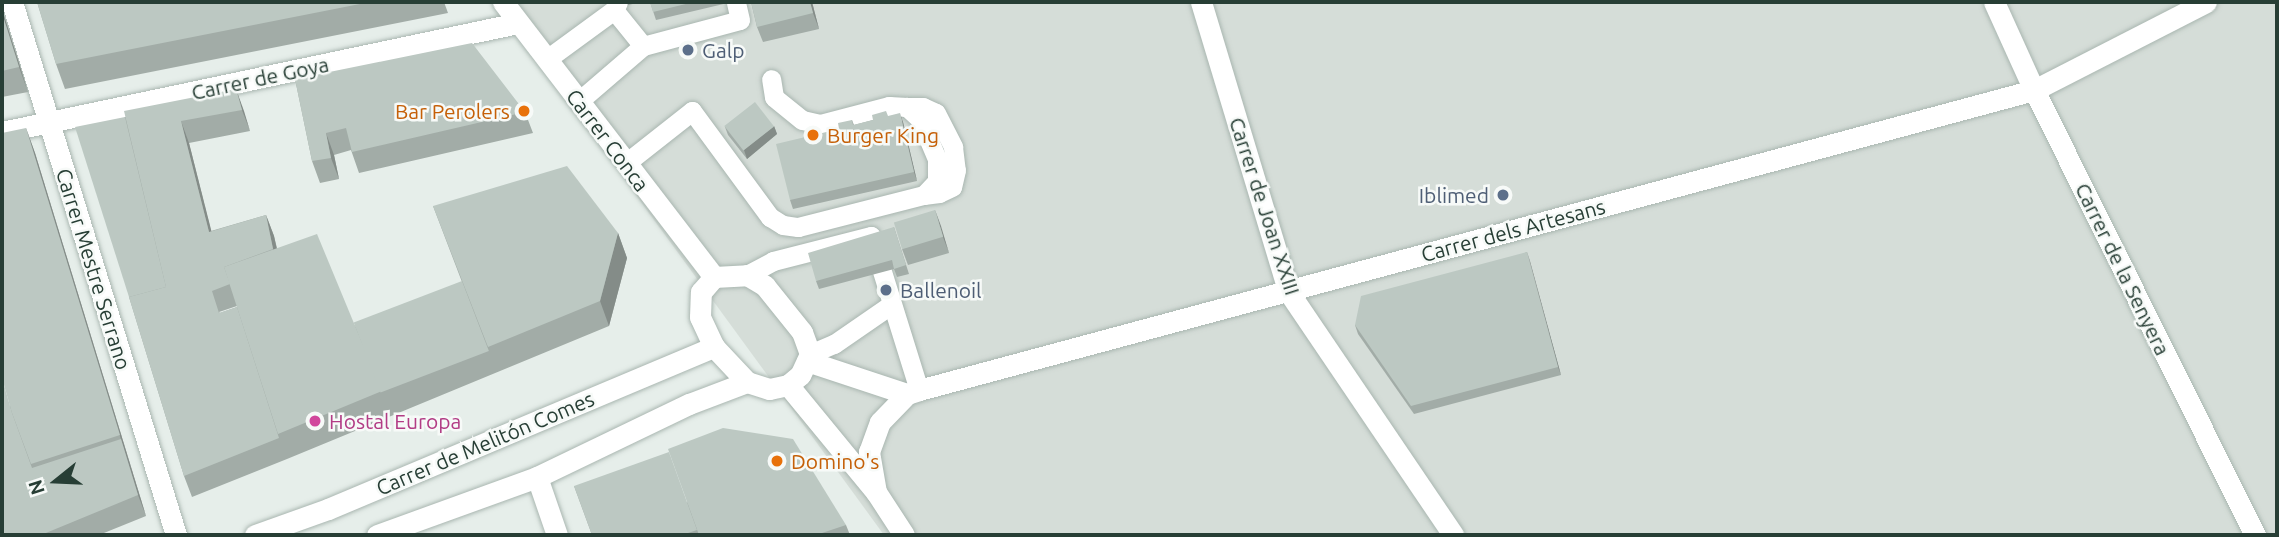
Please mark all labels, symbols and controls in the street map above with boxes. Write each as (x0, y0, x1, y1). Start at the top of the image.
place label: Galp (702, 37, 745, 63)
marker: Galp (680, 42, 696, 58)
street label: Carrer de Goya (189, 51, 331, 105)
street label: Carrer Conca (561, 84, 655, 196)
place label: Bar Perolers (395, 98, 510, 124)
marker: Bar Perolers (516, 103, 532, 119)
street label: Carrer de Joan XXIII (1224, 114, 1306, 298)
place label: Burger King (827, 122, 939, 148)
marker: Burger King (805, 127, 821, 143)
street label: Carrer Mestre Serrano (51, 165, 137, 373)
street label: Carrer de la Senyera (2070, 179, 2176, 359)
place label: Iblimed (1419, 182, 1489, 208)
marker: Iblimed (1495, 187, 1511, 203)
street label: Carrer dels Artesans (1418, 193, 1608, 267)
place label: Ballenoil (900, 277, 982, 303)
marker: Ballenoil (878, 282, 894, 298)
street label: Carrer de Melitón Comes (372, 386, 598, 500)
place label: Hostal Europa (329, 408, 461, 434)
marker: Hostal Europa (307, 413, 323, 429)
north arrow (21, 446, 91, 516)
place label: Domino's (791, 448, 879, 474)
marker: Domino's (769, 453, 785, 469)
text: N (23, 477, 49, 498)

